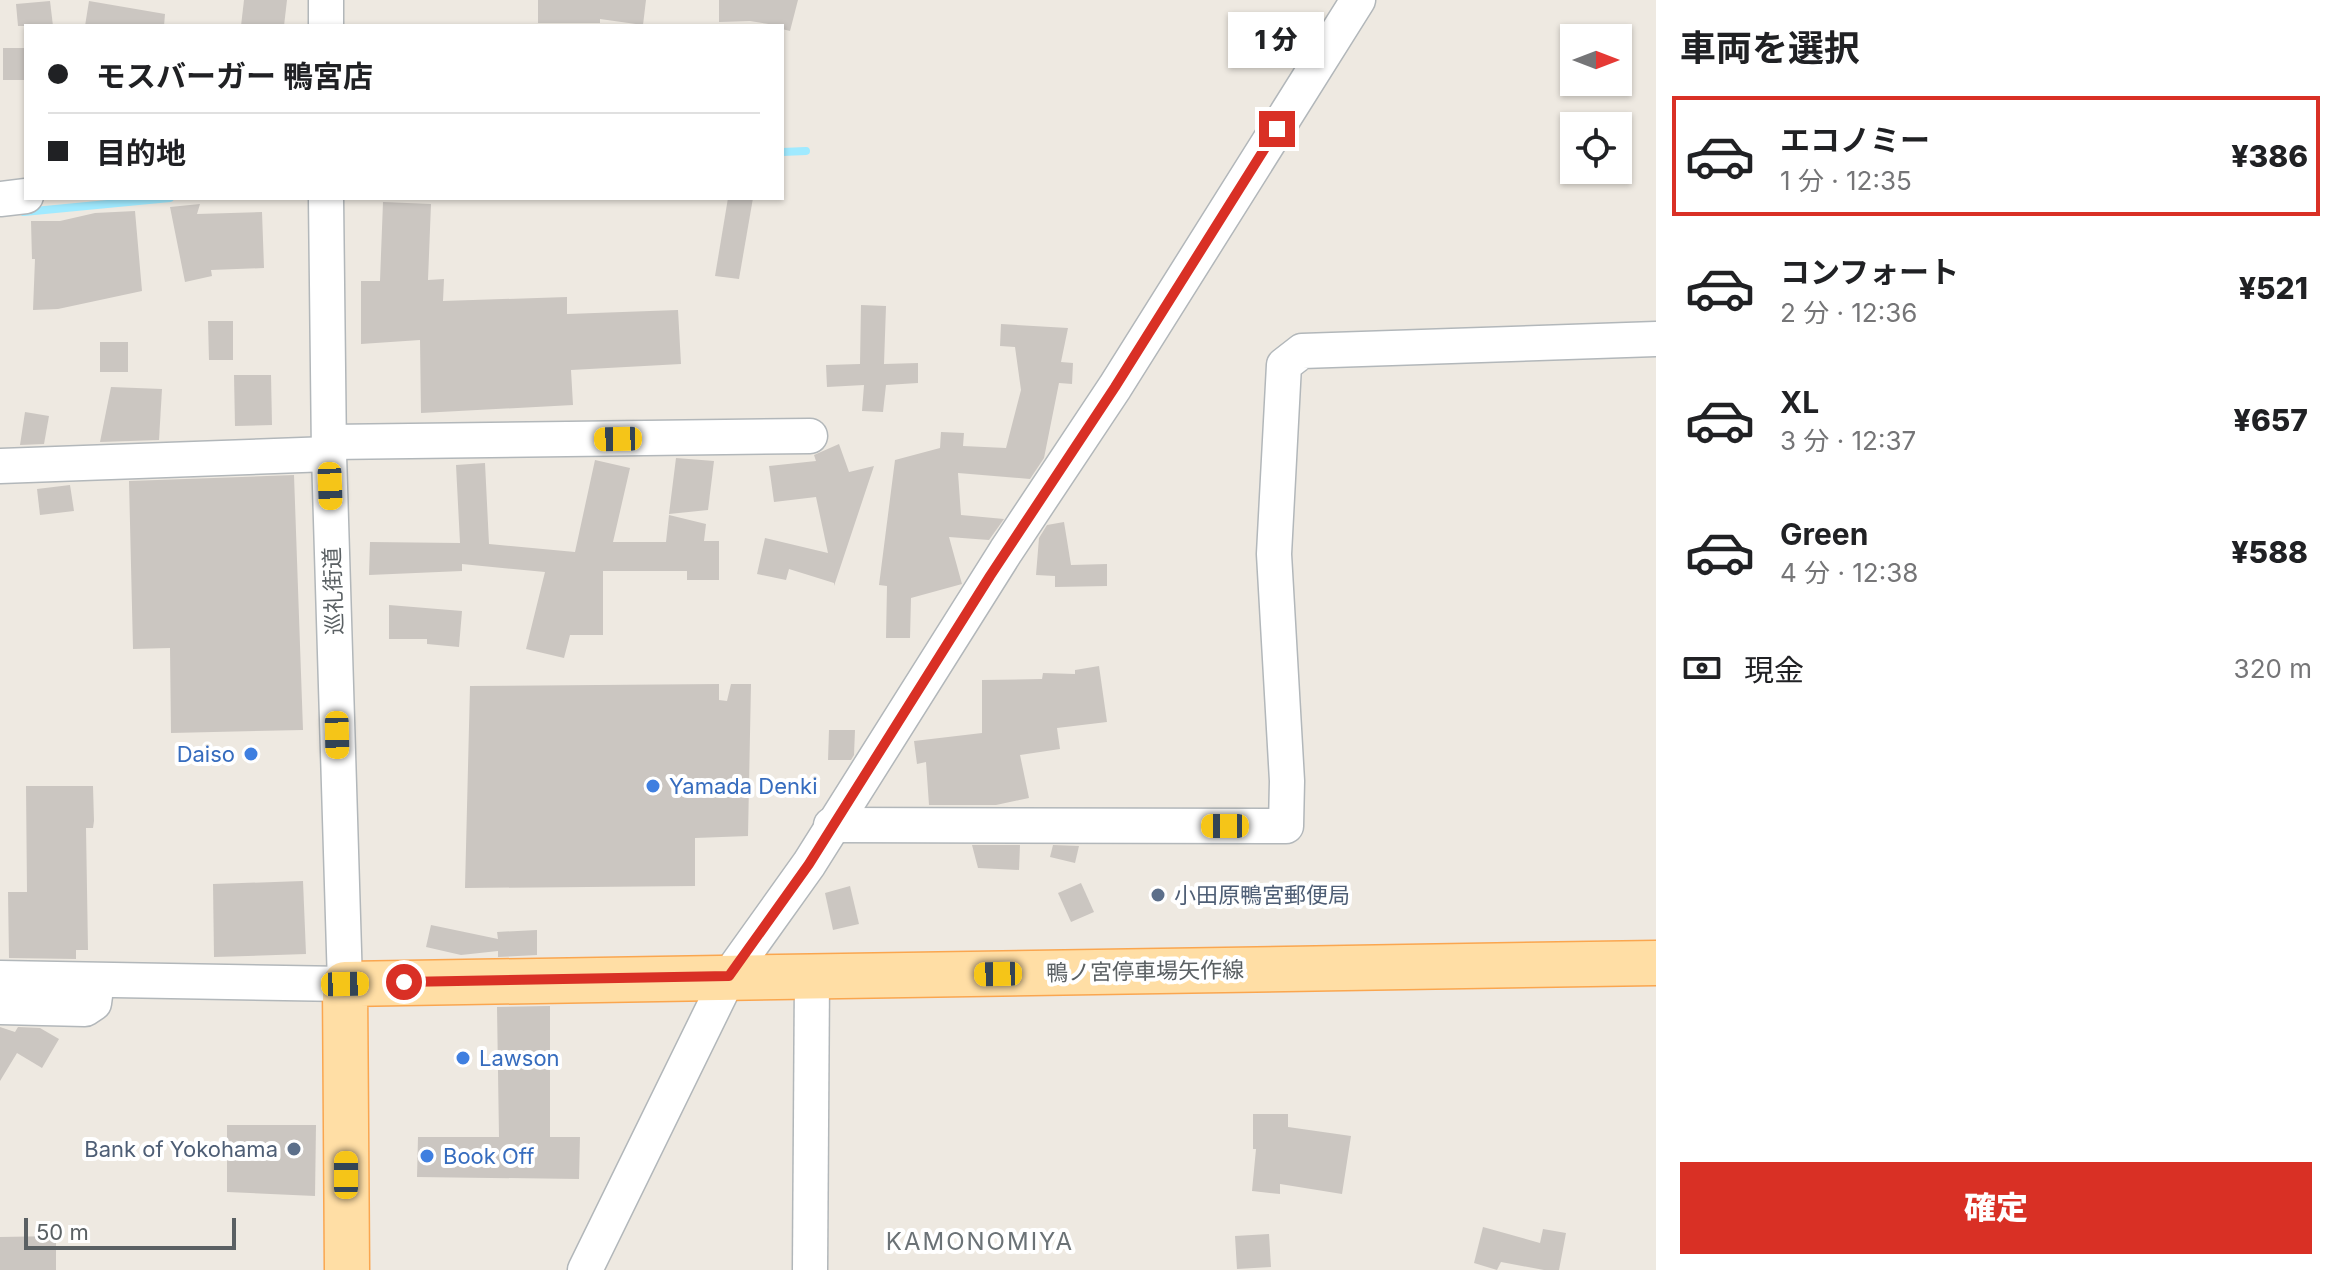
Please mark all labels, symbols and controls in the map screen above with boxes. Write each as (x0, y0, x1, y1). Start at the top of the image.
callout: 1 分 (1229, 13, 1325, 69)
text: 1 分 (1254, 24, 1298, 55)
north arrow (1560, 24, 1632, 96)
map controls (1560, 24, 1632, 184)
text: 車両を選択 (1680, 26, 1860, 70)
text: モスバーガー 鴨宮店 (96, 58, 373, 94)
route end (1259, 111, 1295, 147)
button: locate (1560, 112, 1632, 184)
icon: car (1684, 120, 1756, 192)
text: エコノミー (1780, 122, 1930, 158)
text: 目的地 (96, 135, 186, 171)
text: ¥386 (2231, 138, 2308, 174)
text: 1 分 · 12:35 (1780, 165, 1912, 196)
icon: car (1684, 252, 1756, 324)
text: コンフォート (1780, 254, 1959, 290)
text: ¥521 (2239, 270, 2308, 306)
text: 2 分 · 12:36 (1780, 297, 1917, 328)
icon: car (1684, 384, 1756, 456)
text: XL (1780, 384, 1819, 420)
text: ¥657 (2234, 402, 2308, 438)
text: 3 分 · 12:37 (1780, 425, 1916, 456)
car (594, 427, 642, 451)
car (317, 462, 343, 510)
icon: car (1684, 516, 1756, 588)
text: Green (1780, 516, 1868, 552)
text: ¥588 (2231, 534, 2308, 570)
street label: 巡礼街道 (318, 547, 348, 635)
text: 4 分 · 12:38 (1780, 557, 1918, 588)
icon: cash (1680, 646, 1724, 690)
text: 現金 (1744, 652, 1804, 688)
text: 320 m (2234, 653, 2312, 684)
car (325, 711, 349, 759)
place label: Daiso (177, 741, 235, 767)
marker: Daiso (242, 745, 260, 763)
place label: Yamada Denki (669, 773, 817, 799)
marker: Yamada Denki (644, 777, 662, 795)
car (1201, 814, 1249, 838)
place label: 小田原鴨宮郵便局 (1174, 882, 1350, 908)
marker: 小田原鴨宮郵便局 (1149, 886, 1167, 904)
street label: 鴨ノ宮停車場矢作線 (1046, 956, 1244, 986)
car (974, 962, 1022, 986)
route start (386, 964, 422, 1000)
car (321, 972, 369, 996)
place label: Lawson (479, 1045, 560, 1071)
marker: Lawson (454, 1049, 472, 1067)
place label: Bank of Yokohama (84, 1136, 278, 1162)
marker: Bank of Yokohama (285, 1140, 303, 1158)
place label: Book Off (443, 1143, 534, 1169)
marker: Book Off (418, 1147, 436, 1165)
car (334, 1151, 358, 1199)
button: 確定 (1680, 1162, 2312, 1254)
scale bar (24, 1214, 236, 1250)
text: 50 m (36, 1219, 89, 1245)
district label: KAMONOMIYA (886, 1227, 1074, 1256)

